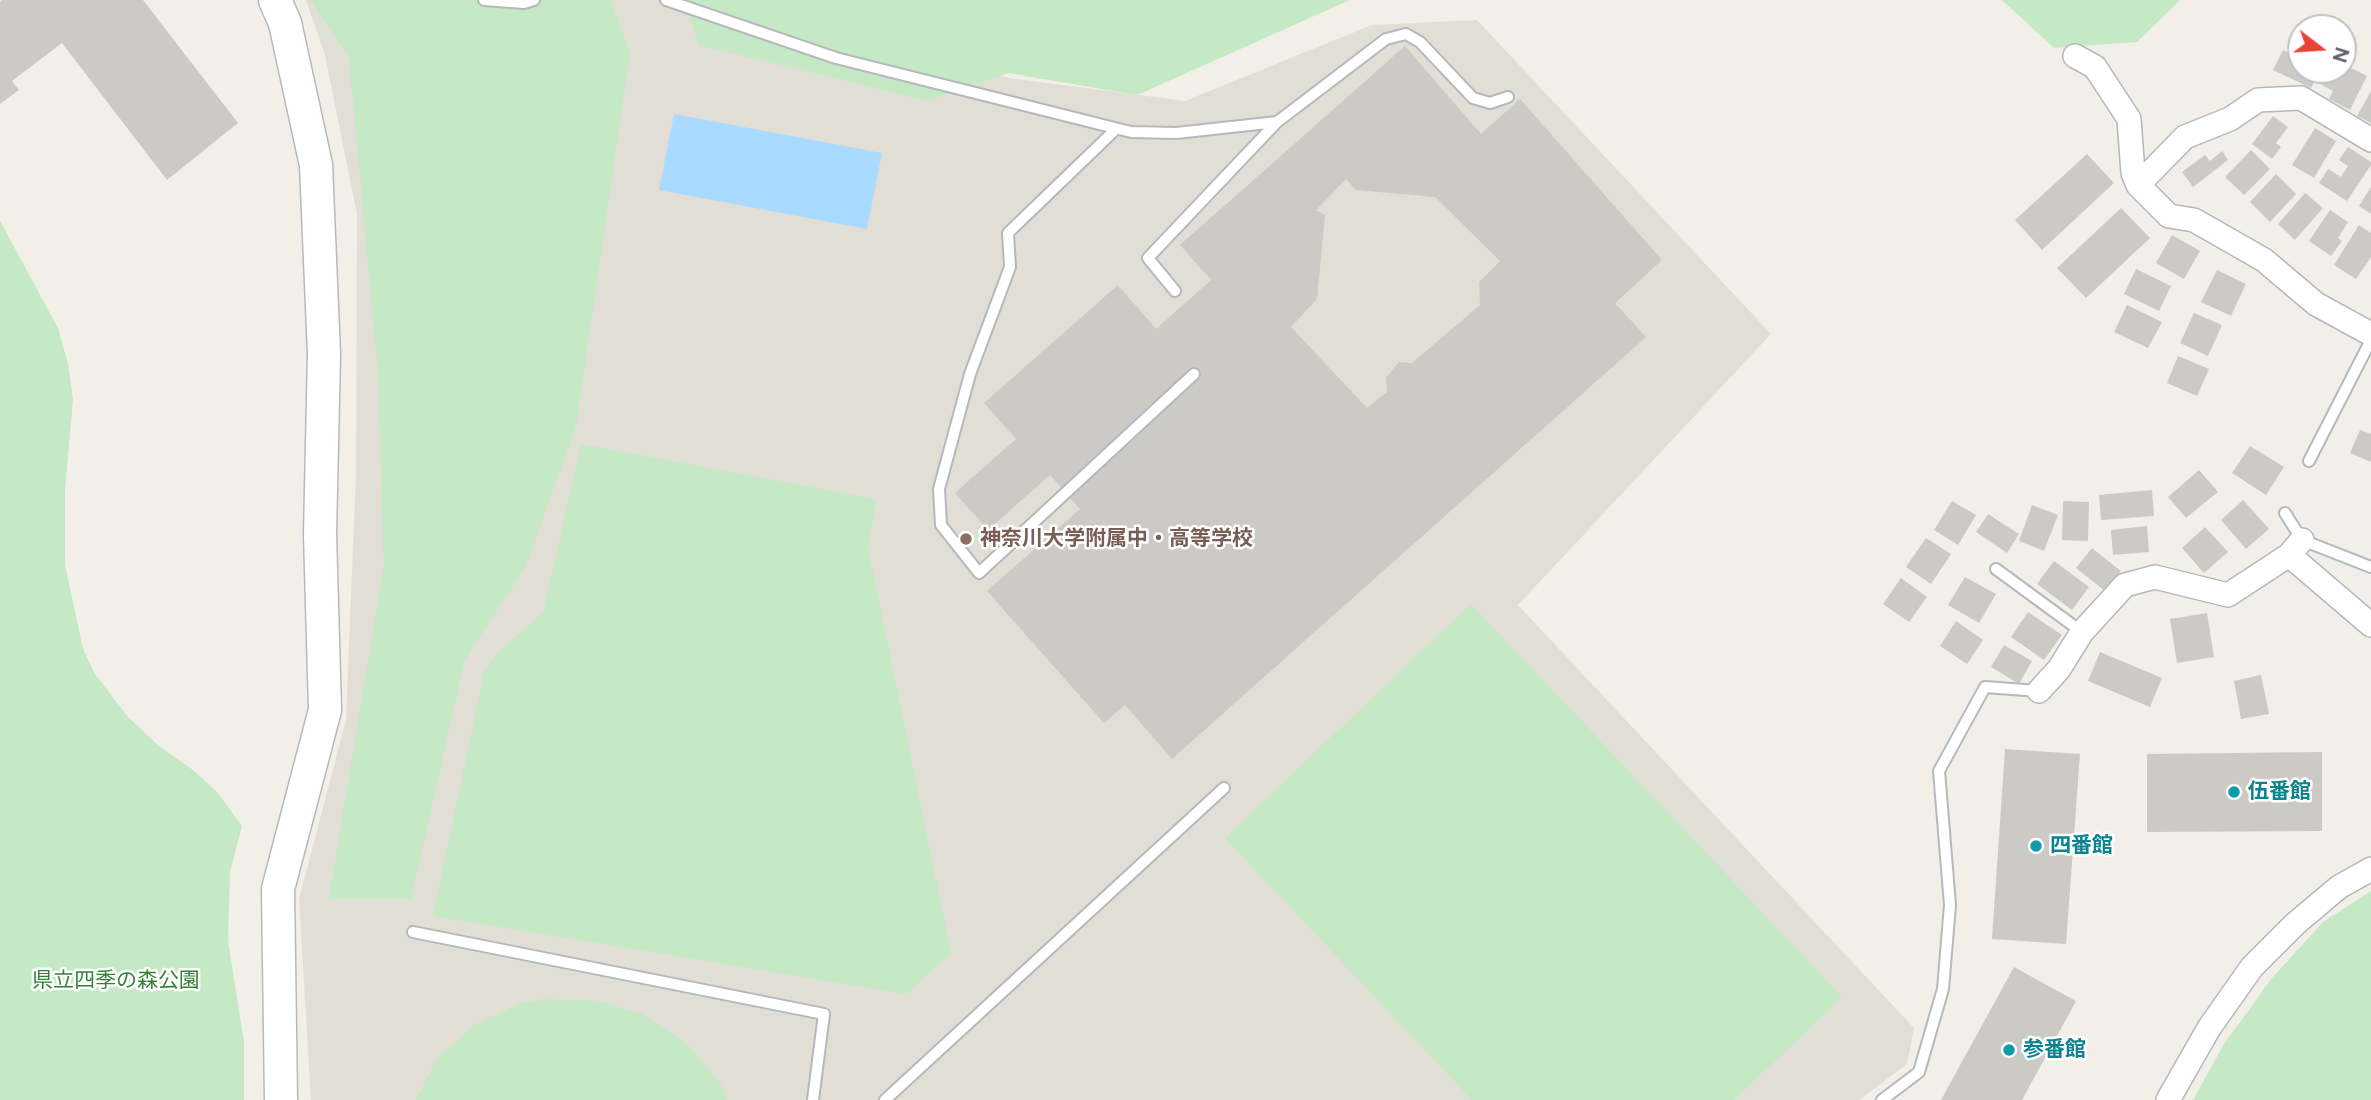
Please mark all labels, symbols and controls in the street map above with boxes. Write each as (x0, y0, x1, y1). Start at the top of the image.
north arrow (2287, 14, 2357, 84)
text: N (2328, 44, 2354, 65)
place label: 神奈川大学附属中・高等学校 (980, 526, 1253, 552)
marker: 神奈川大学附属中・高等学校 (958, 531, 974, 547)
place label: 伍番館 (2248, 779, 2311, 805)
marker: 伍番館 (2226, 784, 2242, 800)
place label: 四番館 (2050, 833, 2113, 859)
marker: 四番館 (2028, 838, 2044, 854)
park label: 県立四季の森公園 (32, 968, 200, 994)
place label: 参番館 (2023, 1037, 2086, 1063)
marker: 参番館 (2001, 1042, 2017, 1058)

